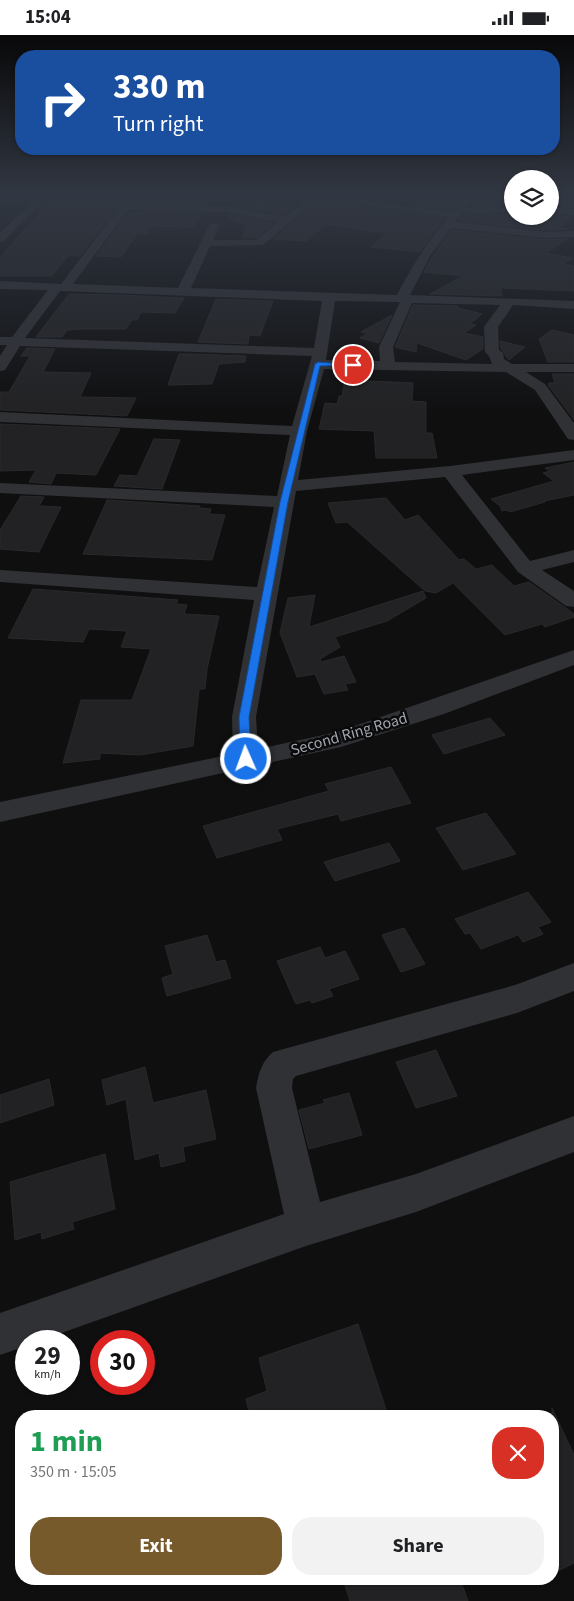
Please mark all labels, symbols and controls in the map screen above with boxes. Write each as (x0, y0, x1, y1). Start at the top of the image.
text: 15:04 (25, 4, 71, 31)
text: 330 m (113, 62, 205, 112)
icon: right (30, 70, 95, 135)
text: Turn right (113, 108, 203, 140)
map controls (504, 170, 559, 225)
button: layers (504, 170, 559, 225)
pin (332, 344, 374, 386)
icon: arrive (339, 351, 367, 379)
street label: Second Ring Road (288, 707, 410, 761)
position arrow (219, 732, 271, 784)
speed limit sign: 30 (90, 1330, 155, 1395)
text: 29 (34, 1338, 61, 1374)
text: km/h (34, 1366, 61, 1383)
text: 1 min (30, 1420, 103, 1463)
button: close (492, 1427, 544, 1479)
text: 350 m · 15:05 (30, 1461, 117, 1483)
button: Exit (30, 1517, 282, 1575)
button: Share (292, 1517, 544, 1575)

